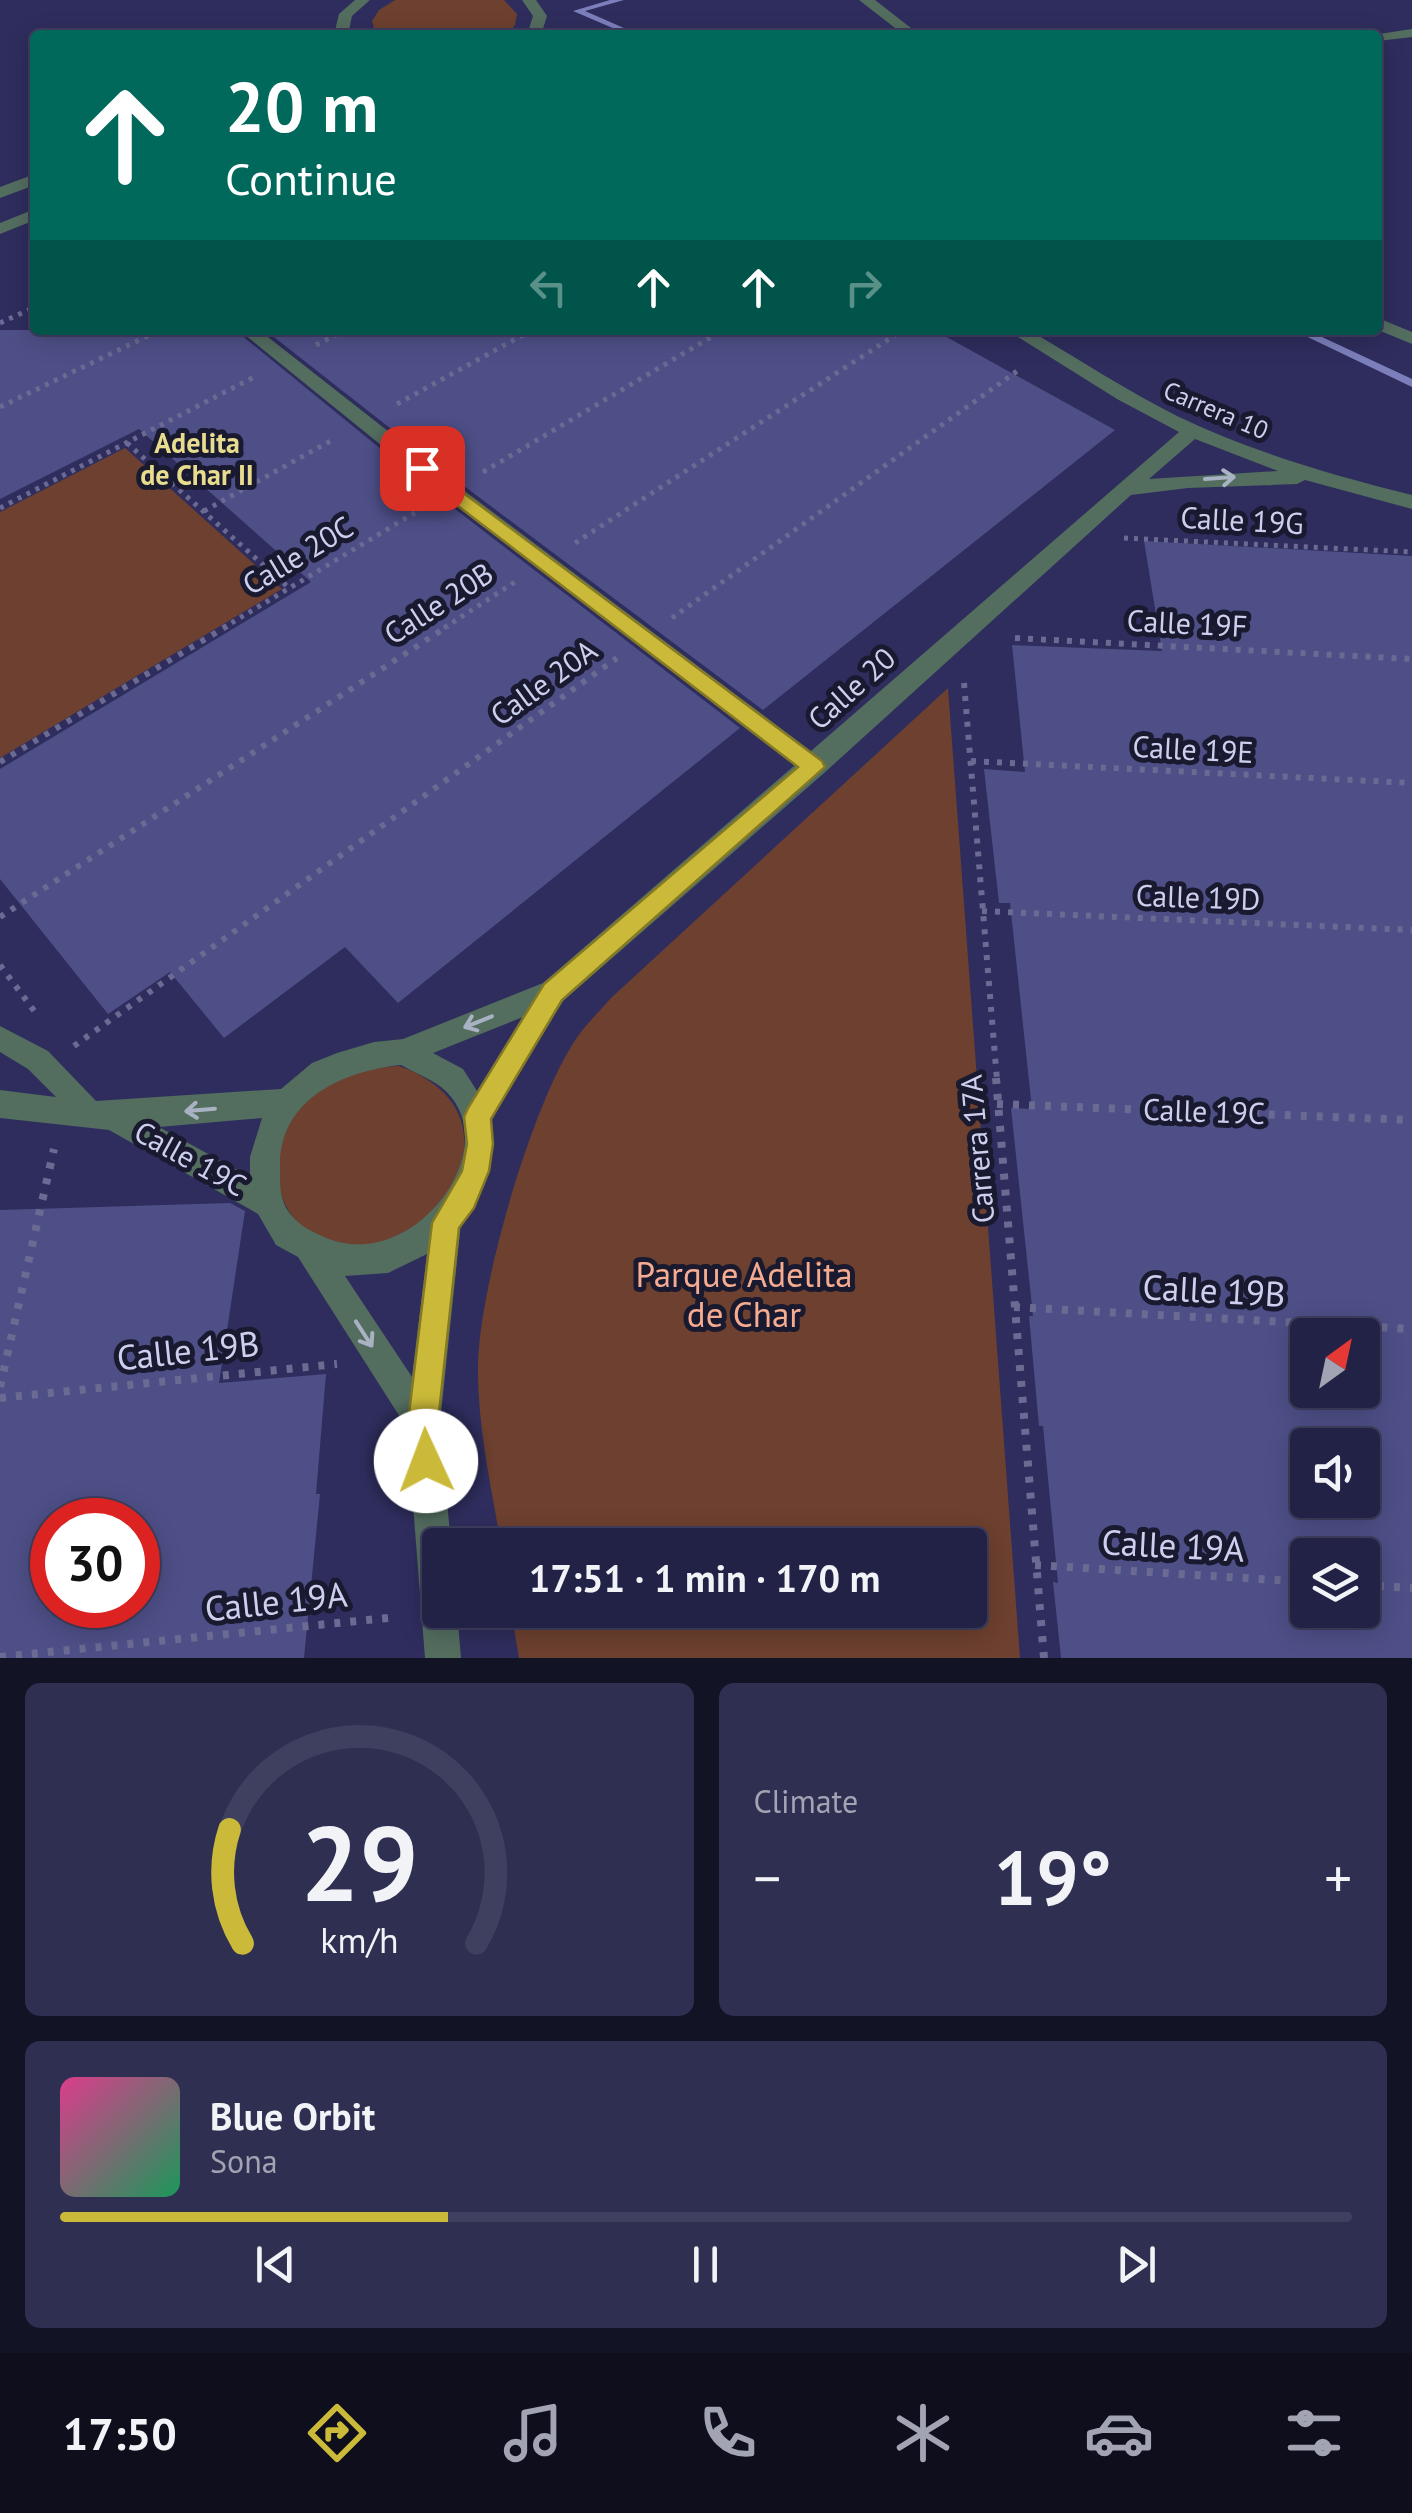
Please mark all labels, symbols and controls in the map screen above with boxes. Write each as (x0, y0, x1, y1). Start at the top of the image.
text: 20 m (225, 61, 378, 151)
icon: ahead (60, 70, 190, 200)
text: Continue (225, 149, 397, 207)
icon: left (521, 260, 576, 315)
icon: ahead (626, 260, 681, 315)
icon: ahead (731, 260, 786, 315)
icon: right (836, 260, 891, 315)
street label: Carrera 10 (1159, 374, 1273, 446)
district label: Adelita de Char II (140, 424, 254, 493)
pin (380, 426, 465, 511)
icon: arrive (395, 441, 450, 496)
one-way arrow (1203, 469, 1235, 488)
street label: Calle 19G (1179, 497, 1305, 542)
street label: Calle 20C (235, 507, 360, 603)
street label: Calle 20B (376, 553, 500, 652)
street label: Calle 19F (1126, 600, 1248, 645)
street label: Calle 20A (482, 630, 604, 734)
street label: Calle 20 (799, 638, 903, 738)
street label: Calle 19E (1132, 726, 1255, 771)
street label: Calle 19D (1135, 875, 1261, 918)
one-way arrow (463, 1015, 494, 1033)
street label: Carrera 17A (951, 1073, 1002, 1225)
street label: Calle 19C (1142, 1089, 1266, 1132)
one-way arrow (184, 1100, 216, 1119)
street label: Calle 19C (128, 1111, 254, 1204)
park label: Parque Adelita de Char (635, 1251, 853, 1337)
street label: Calle 19B (1141, 1263, 1287, 1317)
north arrow (1290, 1318, 1380, 1408)
map controls (1290, 1318, 1380, 1628)
one-way arrow (354, 1319, 375, 1347)
street label: Calle 19B (114, 1320, 261, 1380)
position arrow (374, 1409, 478, 1513)
button: sound (1290, 1428, 1380, 1518)
speed limit sign: 30 (30, 1498, 160, 1628)
street label: Calle 19A (1100, 1518, 1246, 1572)
button: layers (1290, 1538, 1380, 1628)
text: 17:51 · 1 min · 170 m (529, 1553, 880, 1602)
street label: Calle 19A (202, 1571, 350, 1631)
text: Climate (754, 1780, 858, 1822)
text: 29 (300, 1795, 418, 1930)
text: 19° (994, 1829, 1112, 1926)
text: − (754, 1842, 781, 1913)
text: + (1324, 1842, 1352, 1913)
text: km/h (320, 1917, 398, 1963)
text: Blue Orbit (210, 2091, 375, 2140)
text: Sona (210, 2140, 278, 2182)
icon: previous (248, 2237, 303, 2292)
icon: pause (678, 2237, 733, 2292)
icon: next (1109, 2237, 1164, 2292)
icon: directions (302, 2398, 372, 2468)
icon: music (498, 2398, 568, 2468)
icon: phone (693, 2398, 763, 2468)
icon: climate (888, 2398, 958, 2468)
icon: car (1084, 2398, 1154, 2468)
icon: filters (1279, 2398, 1349, 2468)
text: 17:50 (63, 2404, 177, 2462)

